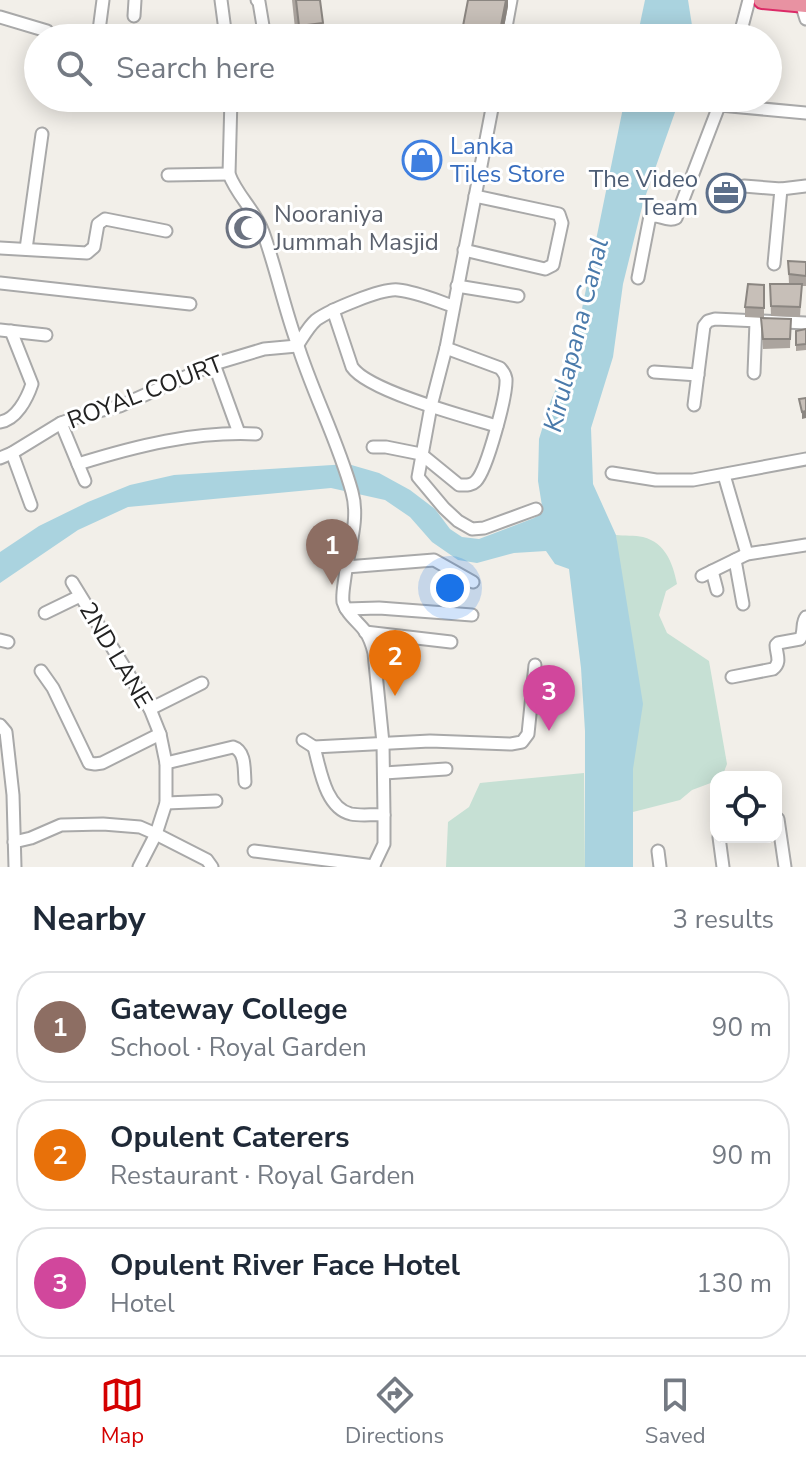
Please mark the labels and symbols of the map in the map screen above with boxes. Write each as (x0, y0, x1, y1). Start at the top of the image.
place label: Lanka Tiles Store (450, 130, 565, 190)
shop icon: Lanka Tiles Store (401, 139, 443, 181)
place label: The Video Team (589, 163, 698, 223)
office icon: The Video Team (705, 172, 747, 214)
place label: Nooraniya Jummah Masjid (273, 198, 439, 258)
mosque icon: Nooraniya Jummah Masjid (225, 207, 267, 249)
water label: Kirulapana Canal (535, 234, 617, 436)
street label: ROYAL COURT (63, 347, 228, 436)
pin: 1 (306, 519, 358, 585)
your location (430, 568, 470, 608)
street label: 2ND LANE (72, 596, 160, 714)
pin: 2 (369, 630, 421, 696)
pin: 3 (523, 665, 575, 731)

